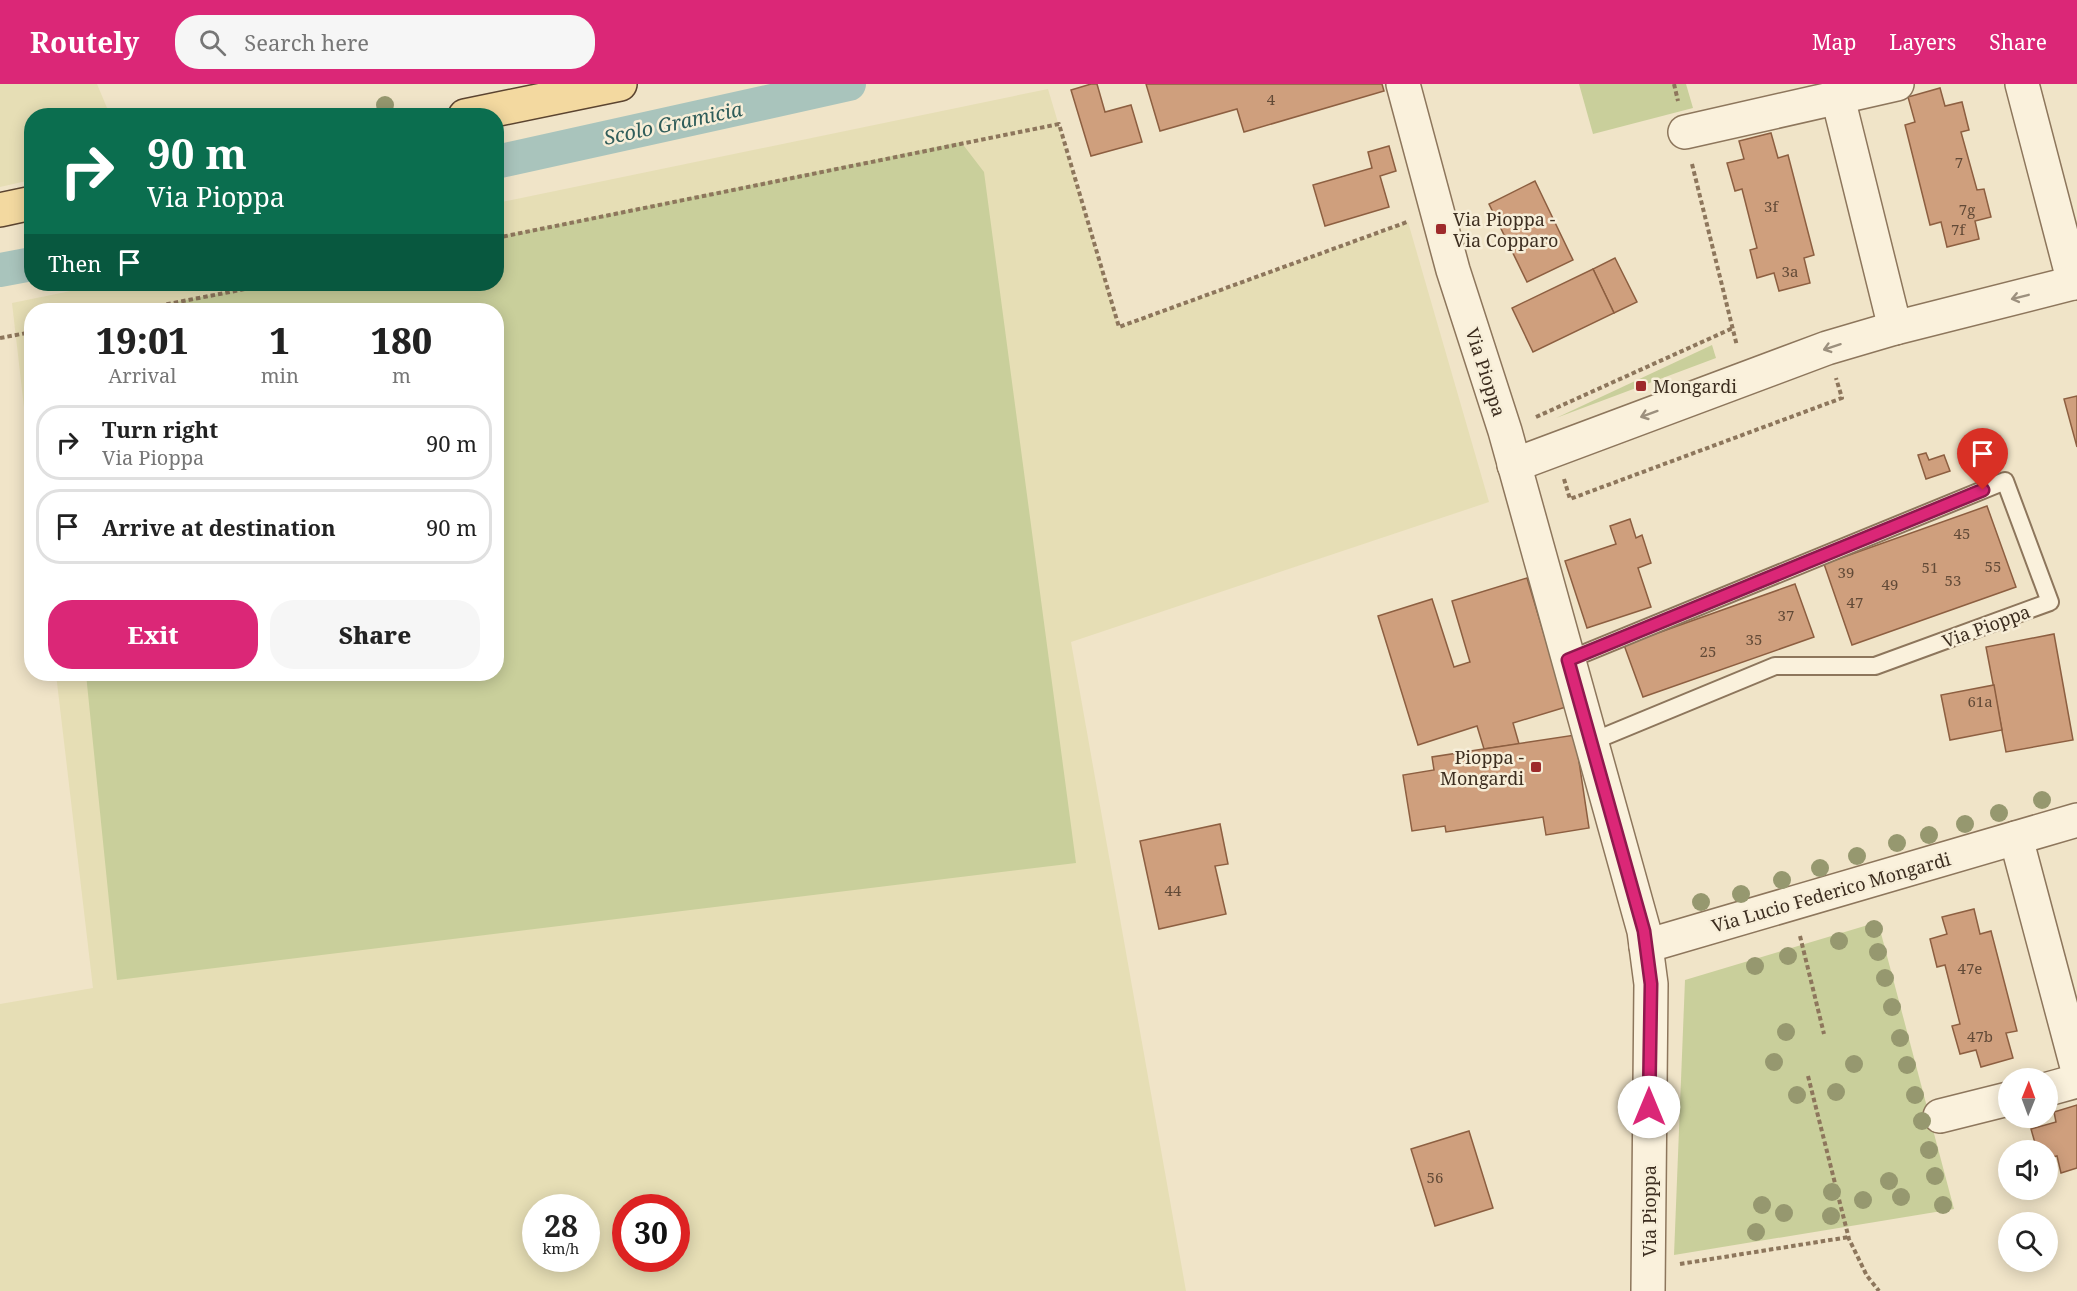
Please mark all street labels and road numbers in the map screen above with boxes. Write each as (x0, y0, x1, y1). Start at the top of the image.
street label: Via Pioppa (1460, 325, 1512, 419)
street label: Via Pioppa (1939, 599, 2033, 653)
street label: Via Lucio Federico Mongardi (1709, 846, 1953, 938)
street label: Via Pioppa (1637, 1165, 1661, 1257)

